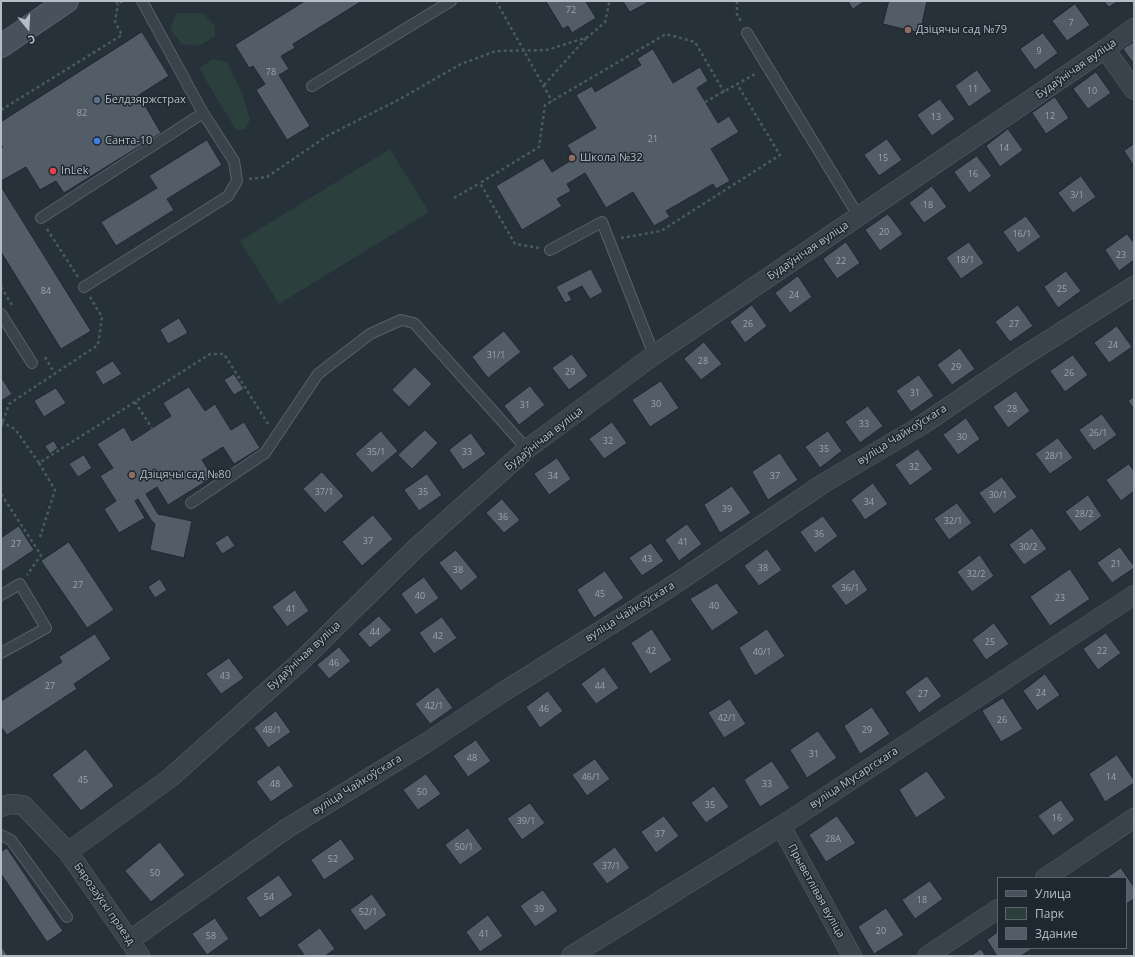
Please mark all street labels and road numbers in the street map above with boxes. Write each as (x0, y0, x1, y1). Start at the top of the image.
street label: Будаўнічая вуліца (1033, 36, 1119, 102)
street label: Будаўнічая вуліца (765, 219, 851, 283)
street label: вуліца Чайкоўскага (855, 402, 949, 468)
street label: Будаўнічая вуліца (502, 404, 586, 474)
street label: вуліца Чайкоўскага (583, 579, 677, 645)
street label: Будаўнічая вуліца (265, 619, 343, 693)
street label: вуліца Мусаргскага (807, 744, 901, 812)
street label: вуліца Чайкоўскага (310, 752, 404, 818)
street label: Прыветлівая вуліца (785, 842, 847, 940)
street label: Бярозаўскі праезд (71, 860, 137, 948)

